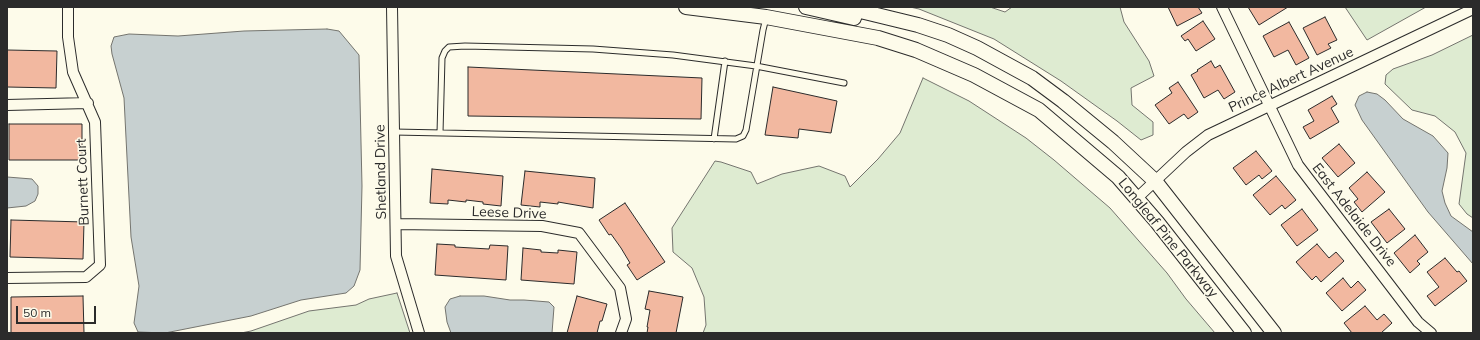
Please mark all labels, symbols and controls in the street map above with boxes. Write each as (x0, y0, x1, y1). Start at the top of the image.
street label: Prince Albert Avenue (1226, 44, 1356, 116)
street label: Shetland Drive (372, 124, 390, 220)
street label: Burnett Court (73, 138, 93, 226)
street label: East Adelaide Drive (1308, 160, 1400, 270)
street label: Longleaf Pine Parkway (1115, 175, 1221, 301)
street label: Leese Drive (471, 203, 547, 223)
scale bar (18, 298, 98, 324)
text: 50 m (23, 305, 51, 320)

